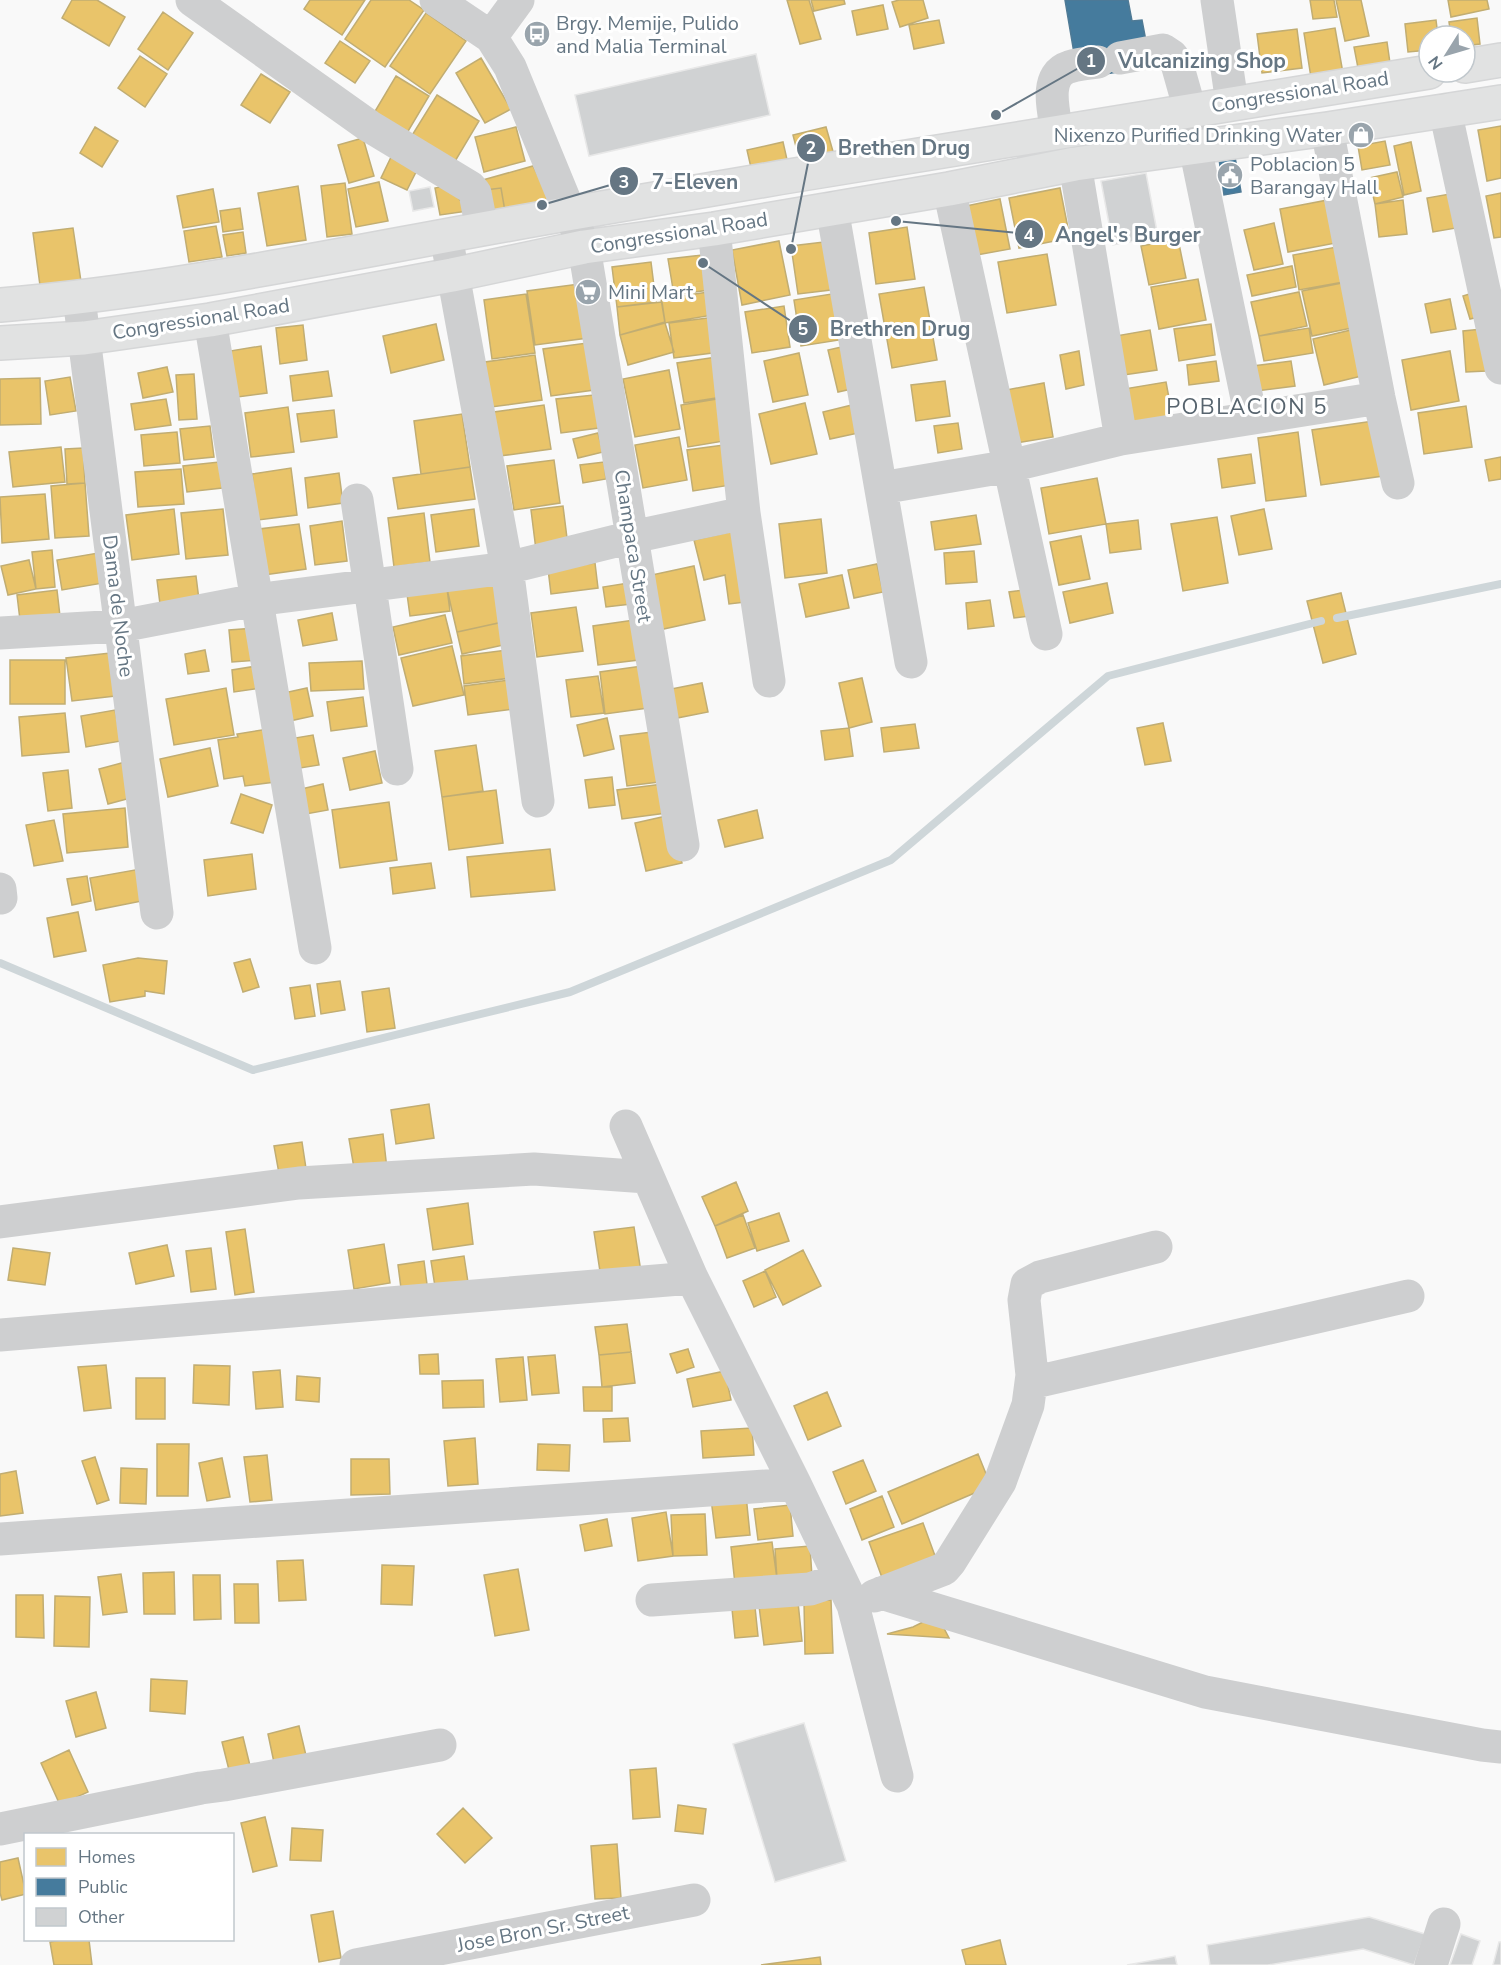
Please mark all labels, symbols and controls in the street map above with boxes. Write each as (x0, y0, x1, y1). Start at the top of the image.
place label: Brgy. Memije, Pulido and Malia Terminal (556, 10, 739, 60)
bus stop icon: Brgy. Memije, Pulido and Malia Terminal (522, 19, 552, 49)
north arrow (1417, 24, 1477, 84)
callout: Vulcanizing Shop (1076, 41, 1298, 80)
text: Vulcanizing Shop (1117, 47, 1286, 75)
text: 1 (1086, 49, 1096, 73)
text: N (1423, 51, 1448, 74)
street label: Congressional Road (1209, 65, 1391, 119)
shop icon: Nixenzo Purified Drinking Water (1346, 120, 1376, 150)
place label: Nixenzo Purified Drinking Water (1054, 122, 1342, 149)
callout: Brethen Drug (796, 128, 983, 167)
text: Brethen Drug (838, 134, 970, 162)
text: 2 (806, 136, 816, 160)
place label: Poblacion 5 Barangay Hall (1250, 151, 1379, 201)
public building icon: Poblacion 5 Barangay Hall (1215, 160, 1245, 190)
callout: 7-Eleven (609, 162, 750, 201)
text: 7-Eleven (652, 168, 738, 196)
text: 3 (619, 170, 629, 194)
street label: Congressional Road (588, 206, 770, 260)
callout: Angel's Burger (1014, 215, 1213, 254)
text: Angel's Burger (1055, 221, 1202, 249)
text: 4 (1024, 223, 1035, 247)
supermarket icon: Mini Mart (573, 277, 603, 307)
place label: Mini Mart (608, 279, 694, 306)
street label: Congressional Road (110, 292, 292, 346)
callout: Brethren Drug (788, 309, 983, 348)
text: Brethren Drug (830, 315, 970, 343)
text: 5 (798, 317, 809, 341)
district label: POBLACION 5 (1166, 392, 1328, 422)
street label: Champaca Street (608, 468, 659, 625)
street label: Dama de Noche (96, 533, 140, 679)
legend (24, 1833, 234, 1941)
text: Homes (78, 1845, 135, 1869)
text: Public (78, 1875, 128, 1899)
street label: Jose Bron Sr. Street (454, 1899, 632, 1959)
text: Other (78, 1905, 125, 1929)

